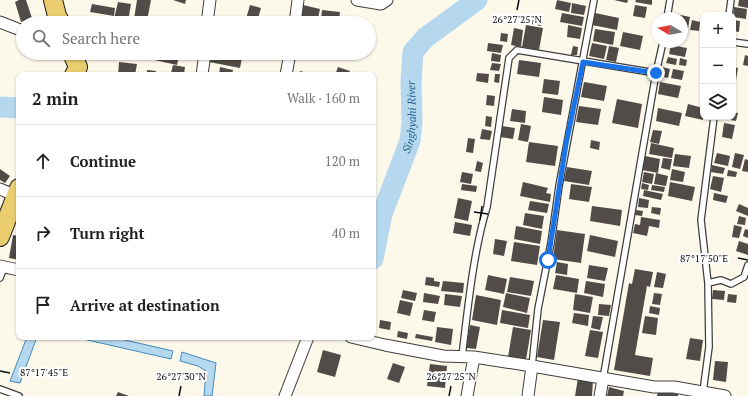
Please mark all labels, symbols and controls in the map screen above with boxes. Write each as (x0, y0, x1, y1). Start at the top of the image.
north arrow (652, 12, 688, 48)
map controls (700, 12, 736, 120)
button: + (700, 12, 736, 48)
text: 26°27'25"N (492, 13, 542, 26)
search box (16, 16, 376, 60)
icon: search (30, 27, 52, 49)
text: Search here (62, 28, 140, 48)
button: − (700, 48, 736, 84)
route end (647, 64, 665, 82)
water label: Singhyahi River (399, 80, 419, 155)
button: layers (700, 84, 736, 120)
text: 2 min (32, 87, 79, 110)
text: Walk · 160 m (287, 89, 360, 107)
icon: ahead (32, 150, 54, 172)
text: Continue (70, 151, 136, 171)
text: 120 m (325, 152, 360, 170)
icon: right (32, 222, 54, 244)
text: Turn right (70, 223, 145, 243)
text: 40 m (332, 224, 360, 242)
route start (539, 251, 557, 269)
text: 87°17'50"E (680, 252, 728, 265)
icon: arrive (32, 294, 54, 316)
text: Arrive at destination (70, 295, 220, 315)
text: 87°17'45"E (20, 366, 68, 379)
text: 26°27'30"N (156, 370, 206, 383)
text: 26°27'25"N (426, 370, 476, 383)

